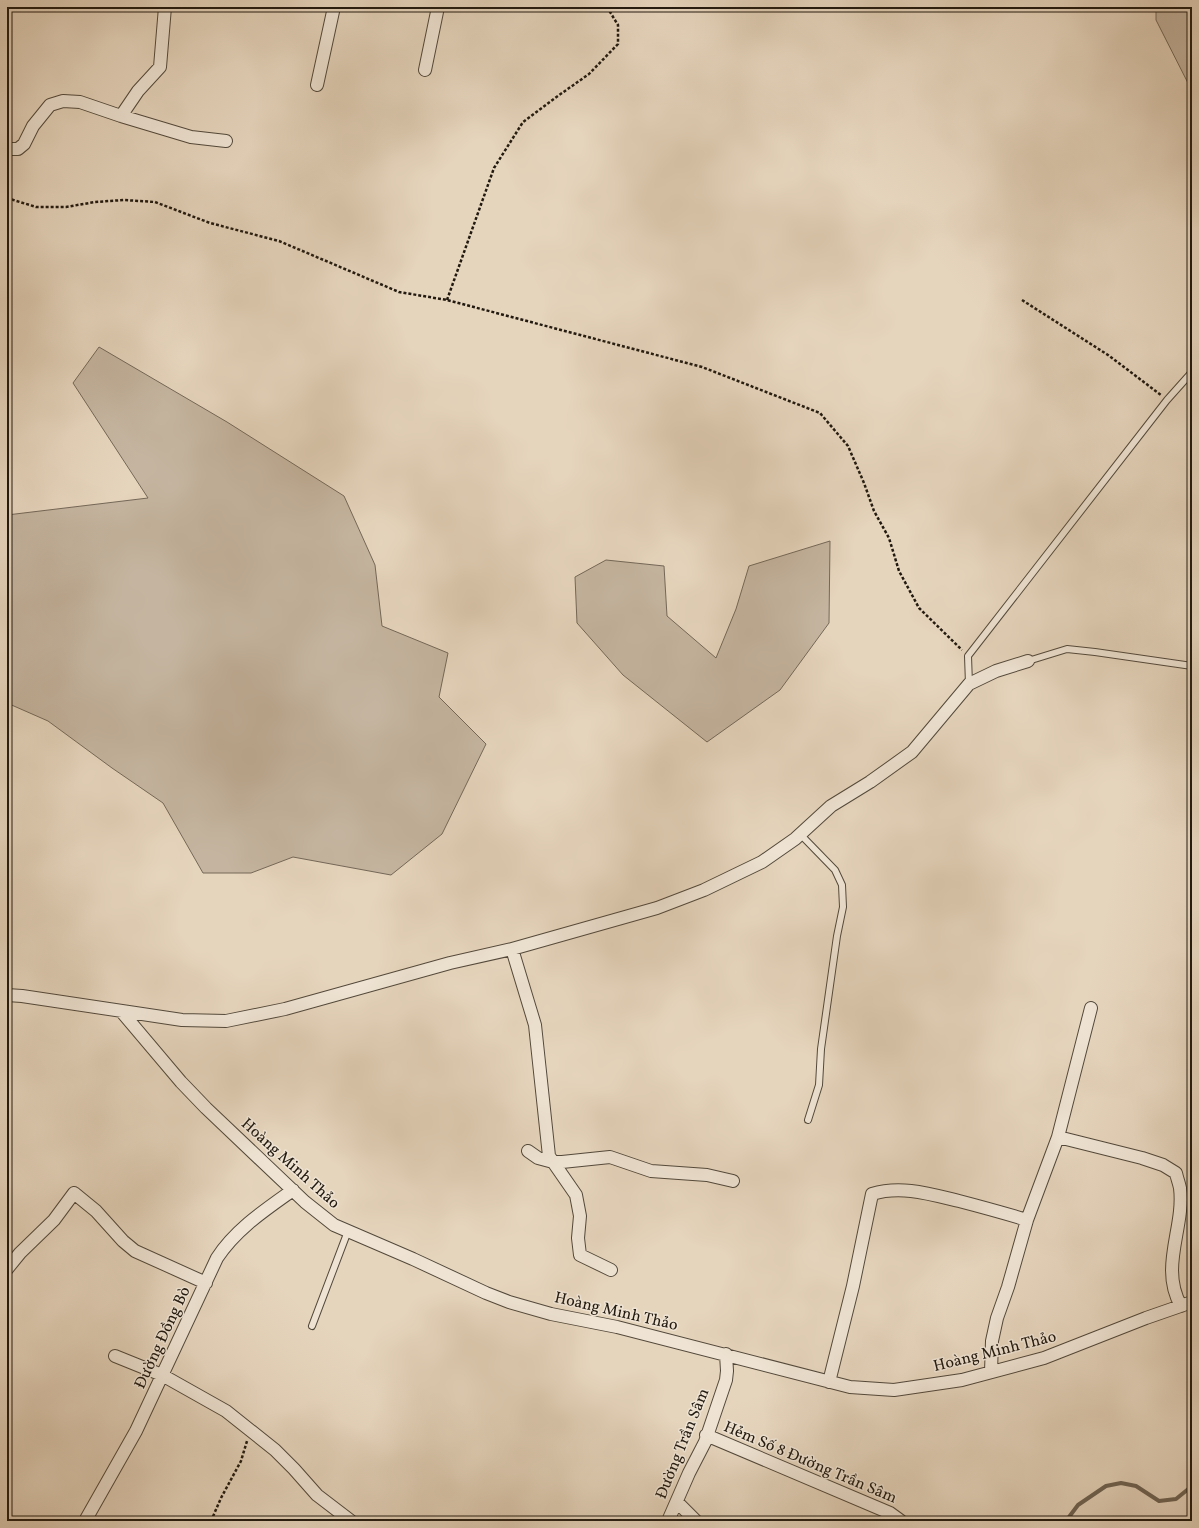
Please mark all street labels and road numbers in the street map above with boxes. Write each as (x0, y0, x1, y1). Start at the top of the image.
street label: Hoàng Minh Thảo (236, 1114, 344, 1214)
street label: Đường Đồng Bò (130, 1283, 196, 1393)
street label: Hoàng Minh Thảo (552, 1287, 680, 1337)
street label: Hoàng Minh Thảo (931, 1326, 1059, 1378)
street label: Đường Trần Sâm (651, 1385, 715, 1503)
street label: Hẻm Số 8 Đường Trần Sâm (720, 1416, 900, 1510)

